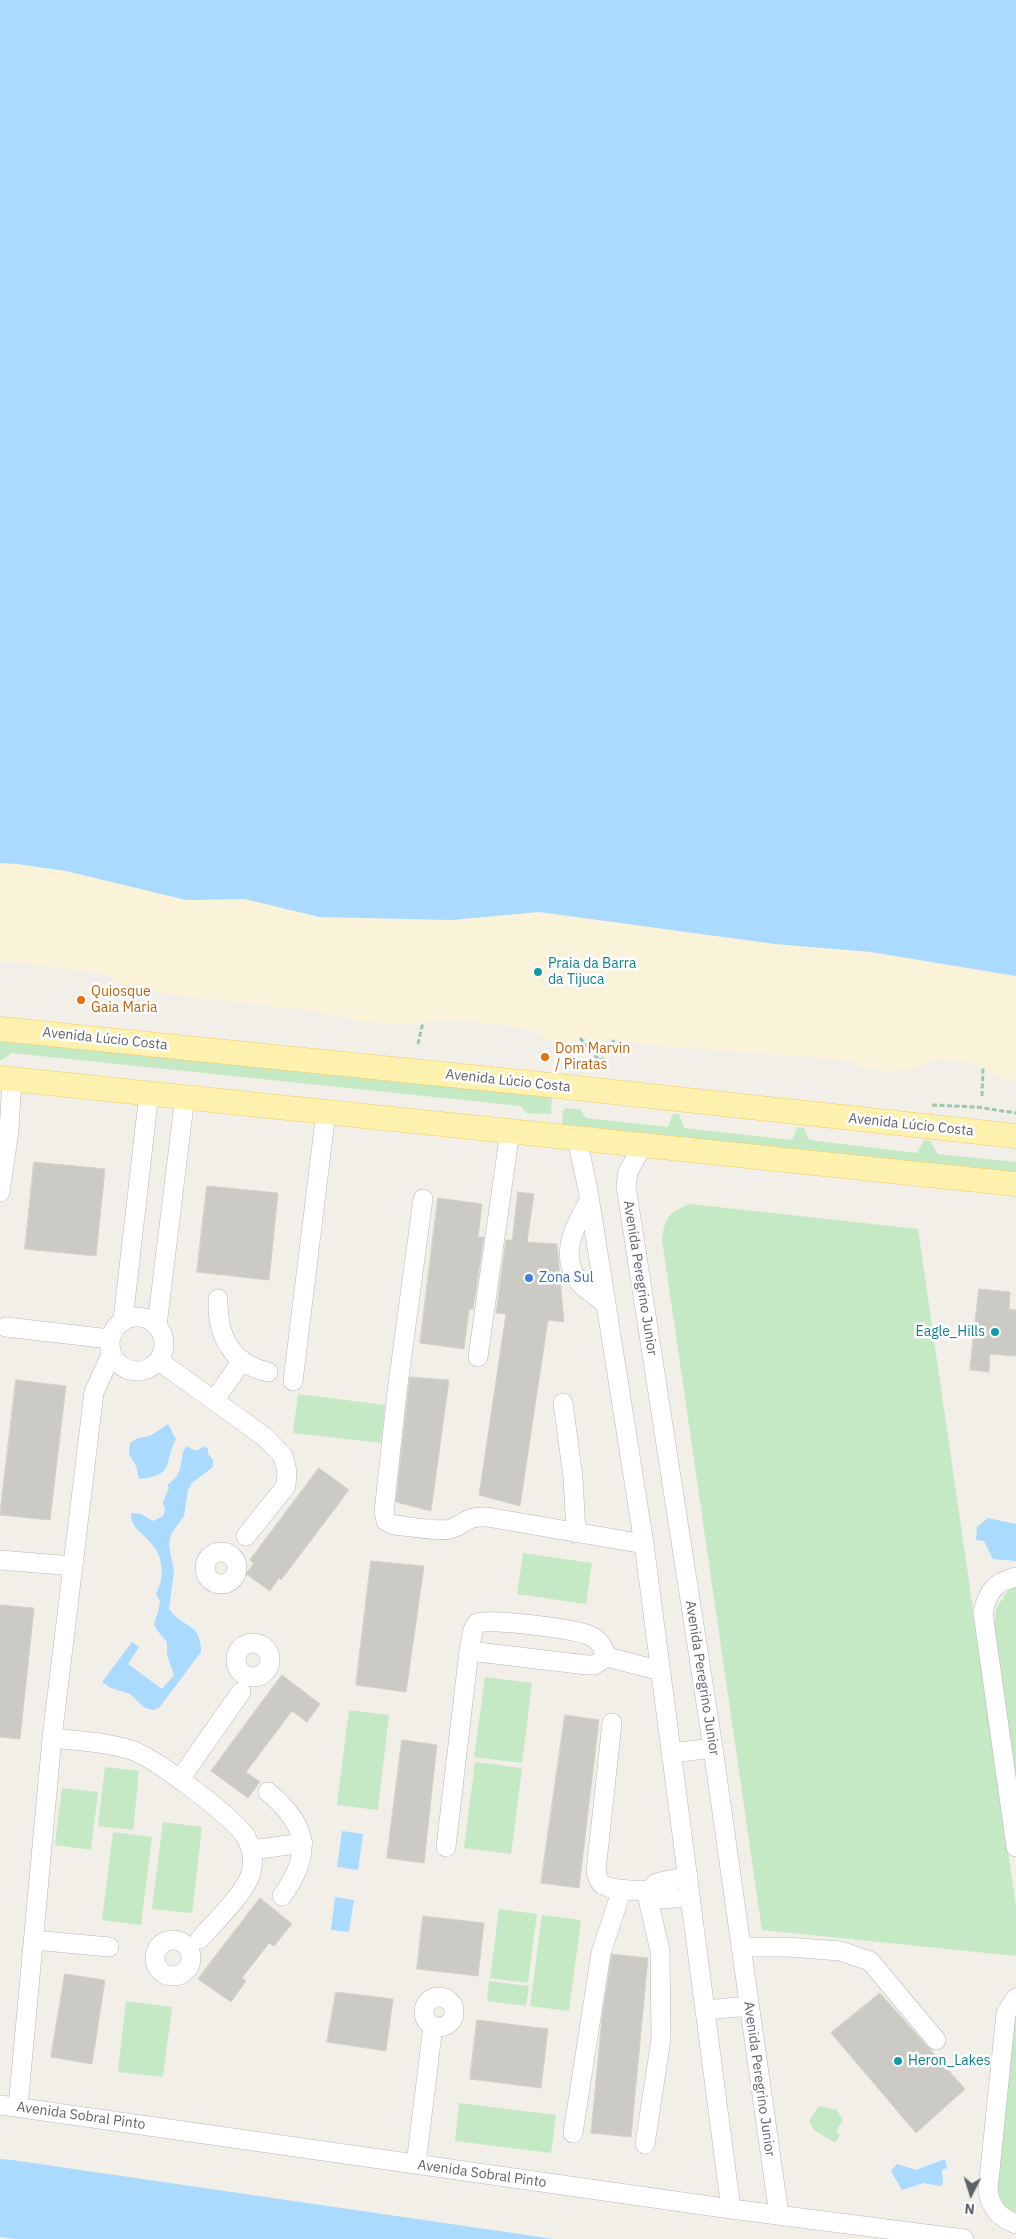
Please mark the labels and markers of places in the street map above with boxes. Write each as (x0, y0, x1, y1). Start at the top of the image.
place label: Praia da Barra da Tijuca (548, 956, 636, 989)
marker: Praia da Barra da Tijuca (532, 966, 544, 978)
place label: Quiosque Gaia Maria (91, 984, 157, 1016)
marker: Quiosque Gaia Maria (75, 994, 87, 1006)
place label: Dom Marvin / Piratas (555, 1041, 630, 1074)
marker: Dom Marvin / Piratas (539, 1051, 551, 1063)
place label: Zona Sul (539, 1270, 594, 1286)
marker: Zona Sul (523, 1272, 535, 1284)
place label: Eagle_Hills (916, 1324, 985, 1340)
marker: Eagle_Hills (989, 1326, 1001, 1338)
place label: Heron_Lakes (908, 2053, 990, 2069)
marker: Heron_Lakes (892, 2055, 904, 2067)

